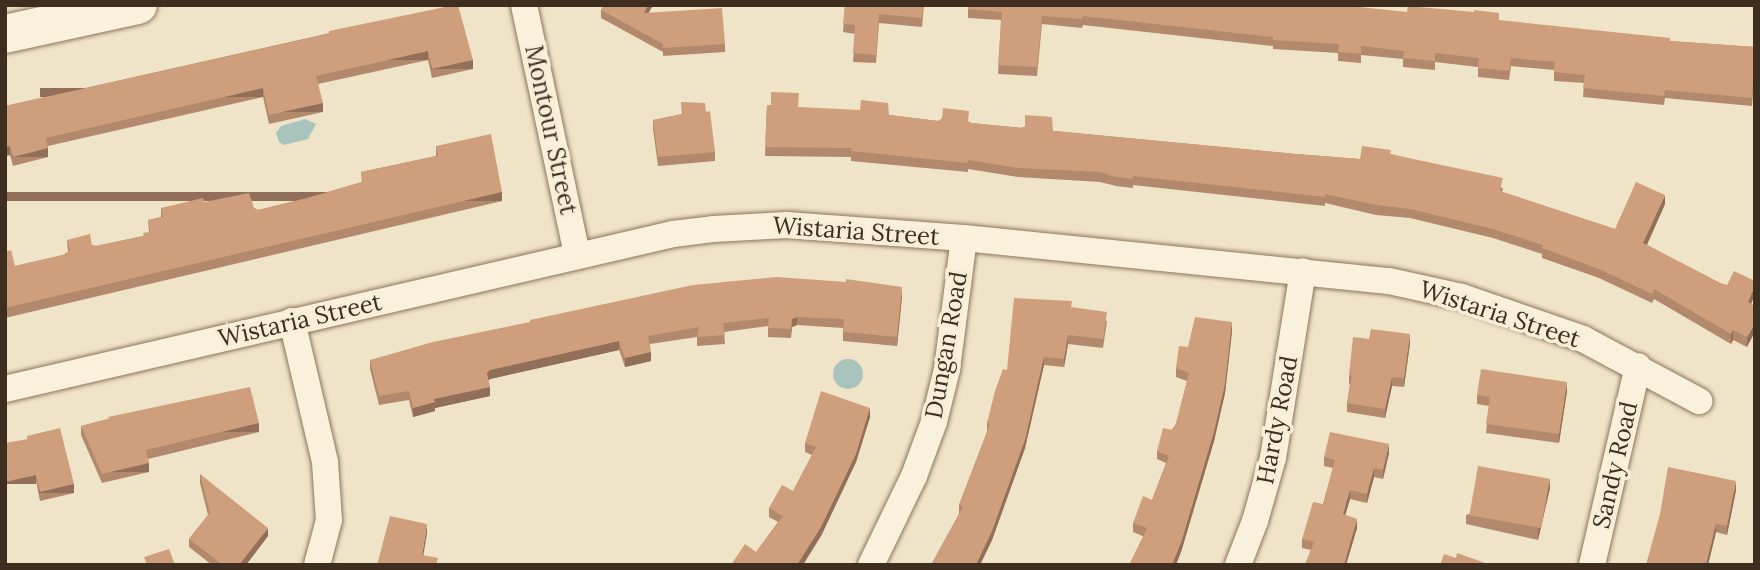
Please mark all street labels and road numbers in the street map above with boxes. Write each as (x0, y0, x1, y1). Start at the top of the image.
street label: Montour Street (519, 43, 583, 217)
street label: Wistaria Street (772, 211, 940, 251)
street label: Dungan Road (919, 269, 973, 421)
street label: Wistaria Street (1416, 275, 1584, 353)
street label: Wistaria Street (215, 287, 385, 353)
street label: Hardy Road (1250, 353, 1304, 487)
street label: Sandy Road (1586, 399, 1644, 531)

